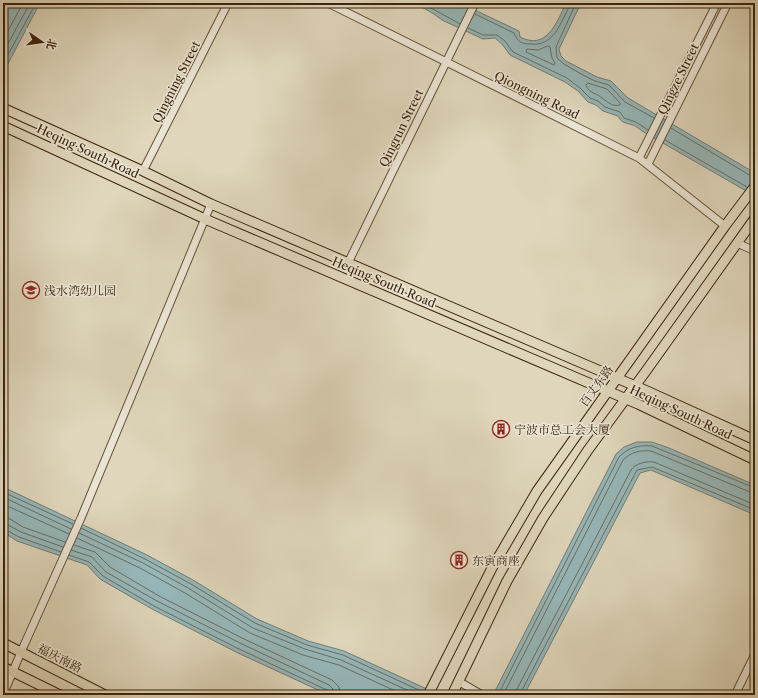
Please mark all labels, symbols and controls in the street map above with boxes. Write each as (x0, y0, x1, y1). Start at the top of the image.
north arrow (22, 22, 62, 62)
text: 北 (44, 37, 60, 51)
street label: Qingning Street (149, 38, 203, 125)
street label: Qingze Street (654, 40, 702, 117)
street label: Qiongning Road (492, 68, 583, 122)
street label: Qingrun Street (376, 86, 427, 169)
street label: Heqing South Road (34, 121, 142, 182)
street label: Heqing South Road (330, 253, 439, 311)
school or university icon: 浅水湾幼儿园 (21, 280, 41, 300)
place label: 浅水湾幼儿园 (44, 283, 116, 298)
street label: 百丈东路 (576, 362, 616, 410)
street label: Heqing South Road (627, 382, 735, 443)
building icon: 宁波市总工会大厦 (491, 419, 511, 439)
place label: 宁波市总工会大厦 (514, 422, 610, 437)
building icon: 东寅商座 (449, 550, 469, 570)
place label: 东寅商座 (472, 553, 520, 568)
street label: 福庆南路 (35, 640, 85, 676)

